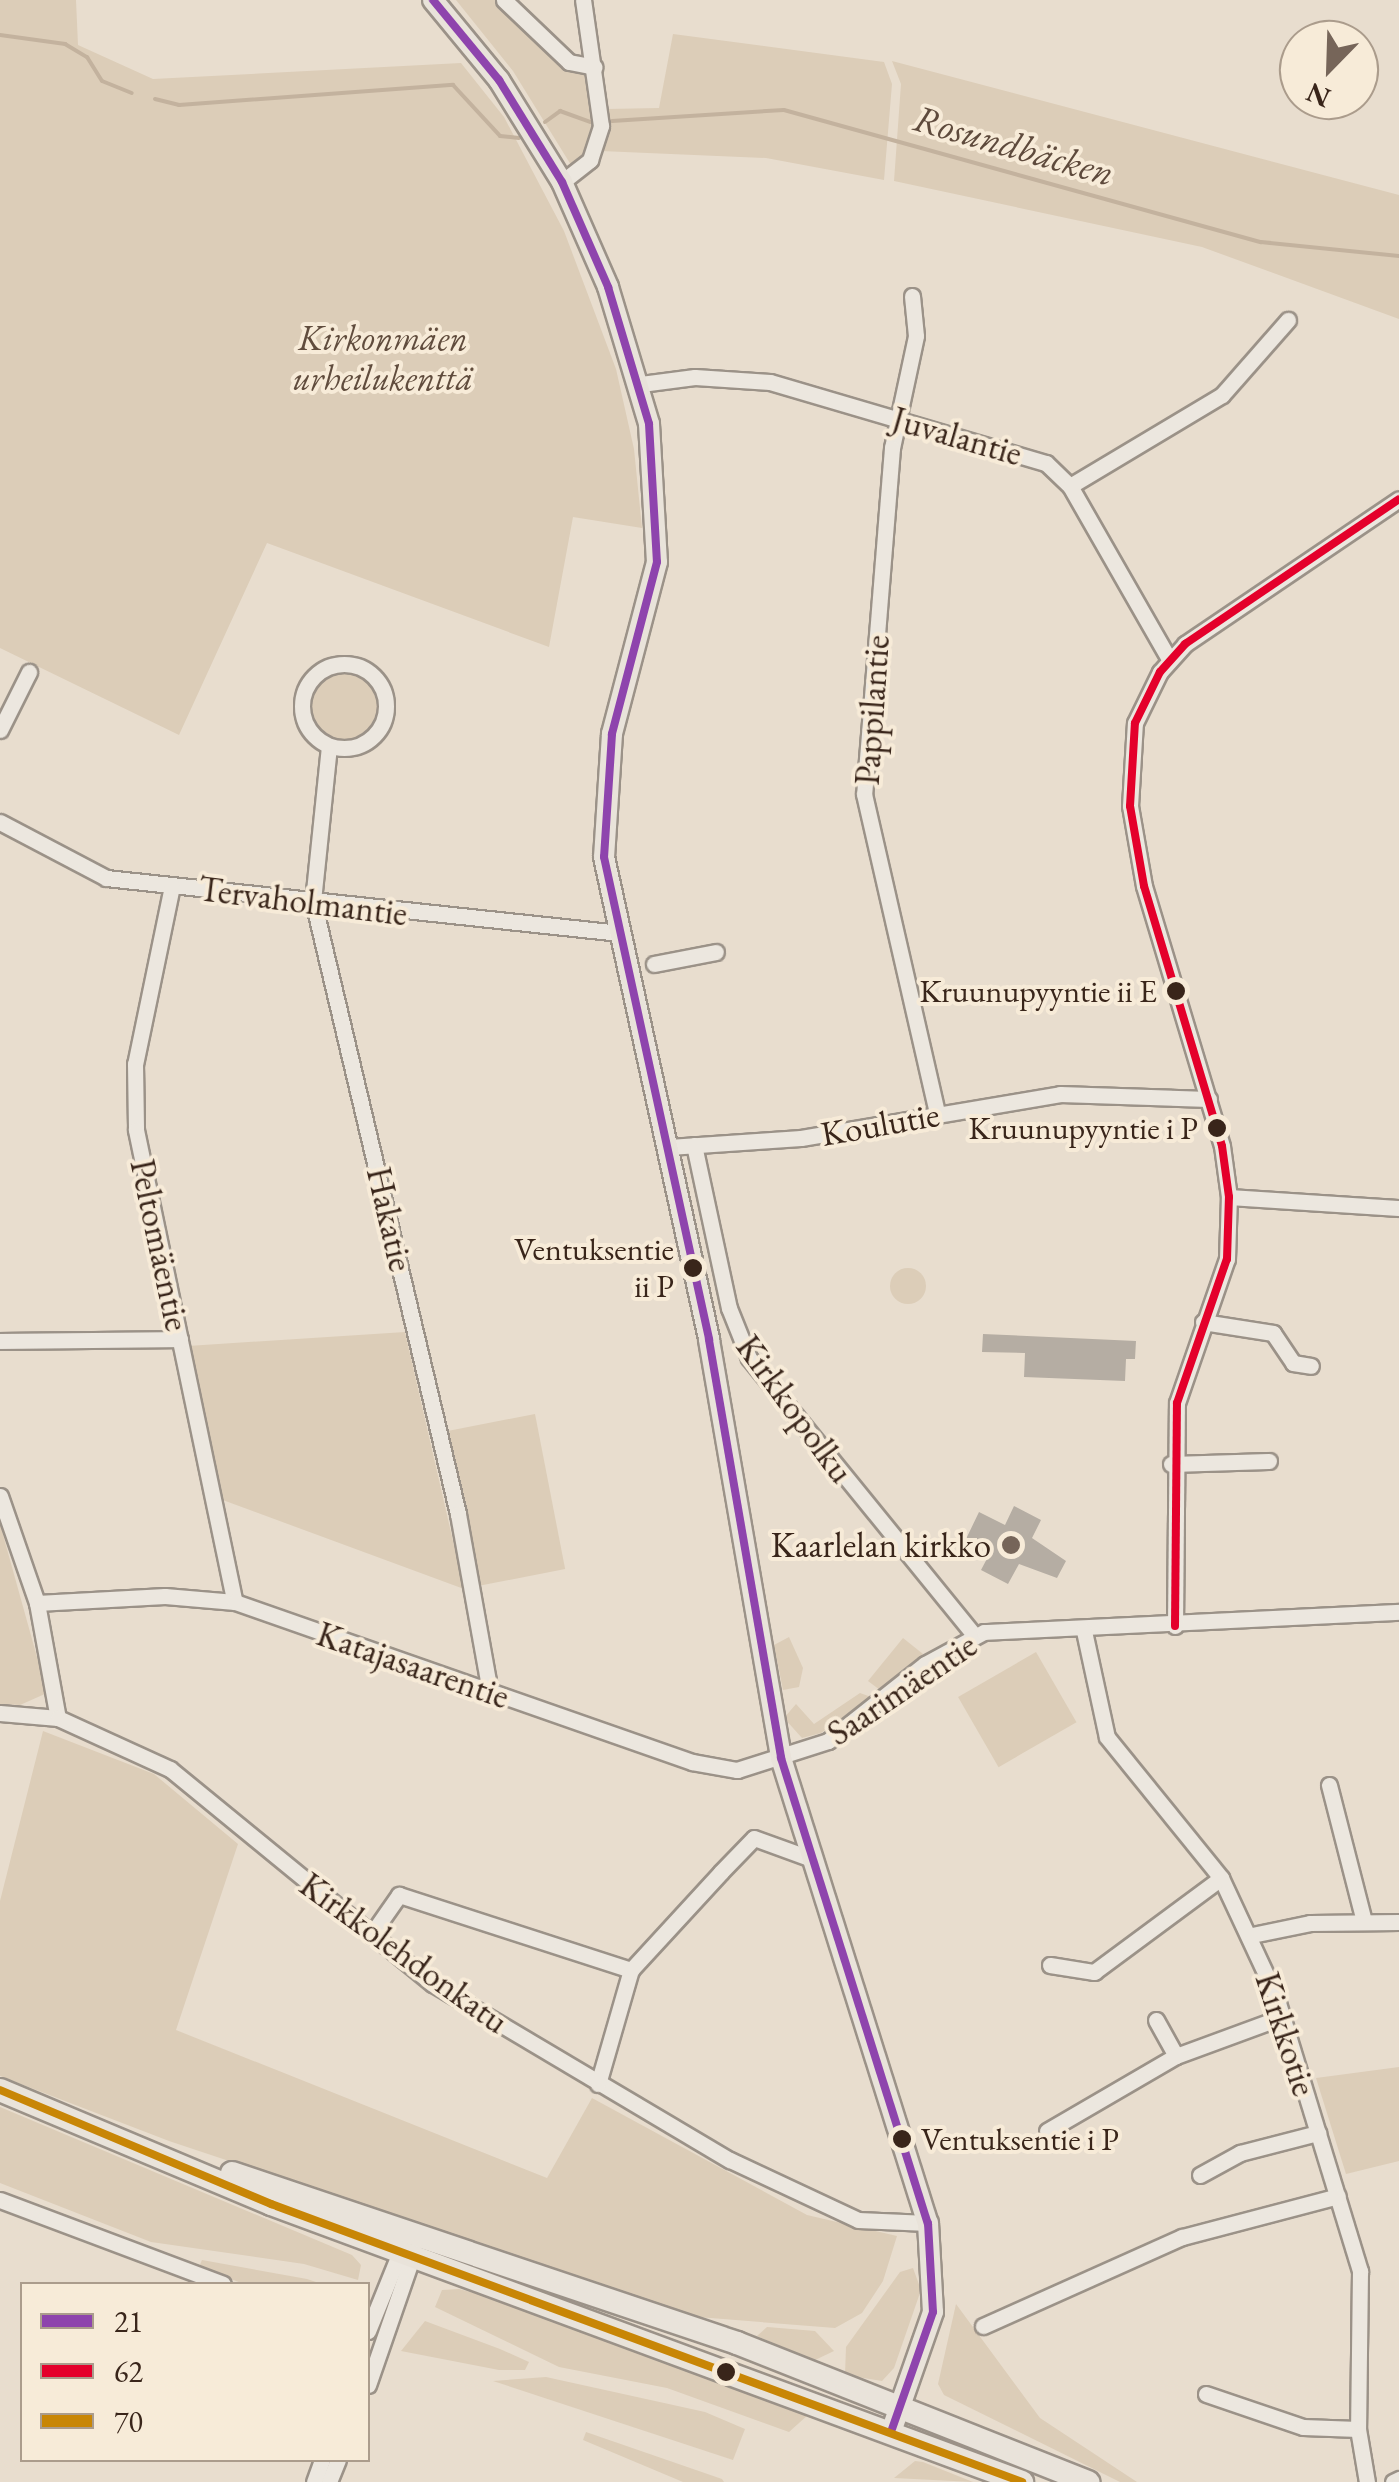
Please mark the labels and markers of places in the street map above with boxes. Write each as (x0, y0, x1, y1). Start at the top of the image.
place label: Kruunupyyntie ii E (919, 972, 1157, 1010)
marker: Kruunupyyntie ii E (1166, 981, 1186, 1001)
place label: Kruunupyyntie i P (969, 1109, 1198, 1147)
marker: Kruunupyyntie i P (1207, 1118, 1227, 1138)
place label: Ventuksentie ii P (514, 1231, 674, 1306)
marker: Ventuksentie ii P (683, 1258, 703, 1278)
place label: Kaarlelan kirkko (771, 1524, 991, 1566)
marker: Kaarlelan kirkko (1000, 1534, 1022, 1556)
place label: Ventuksentie i P (921, 2120, 1119, 2158)
marker: Ventuksentie i P (892, 2129, 912, 2149)
unlabelled marker (716, 2362, 736, 2382)

